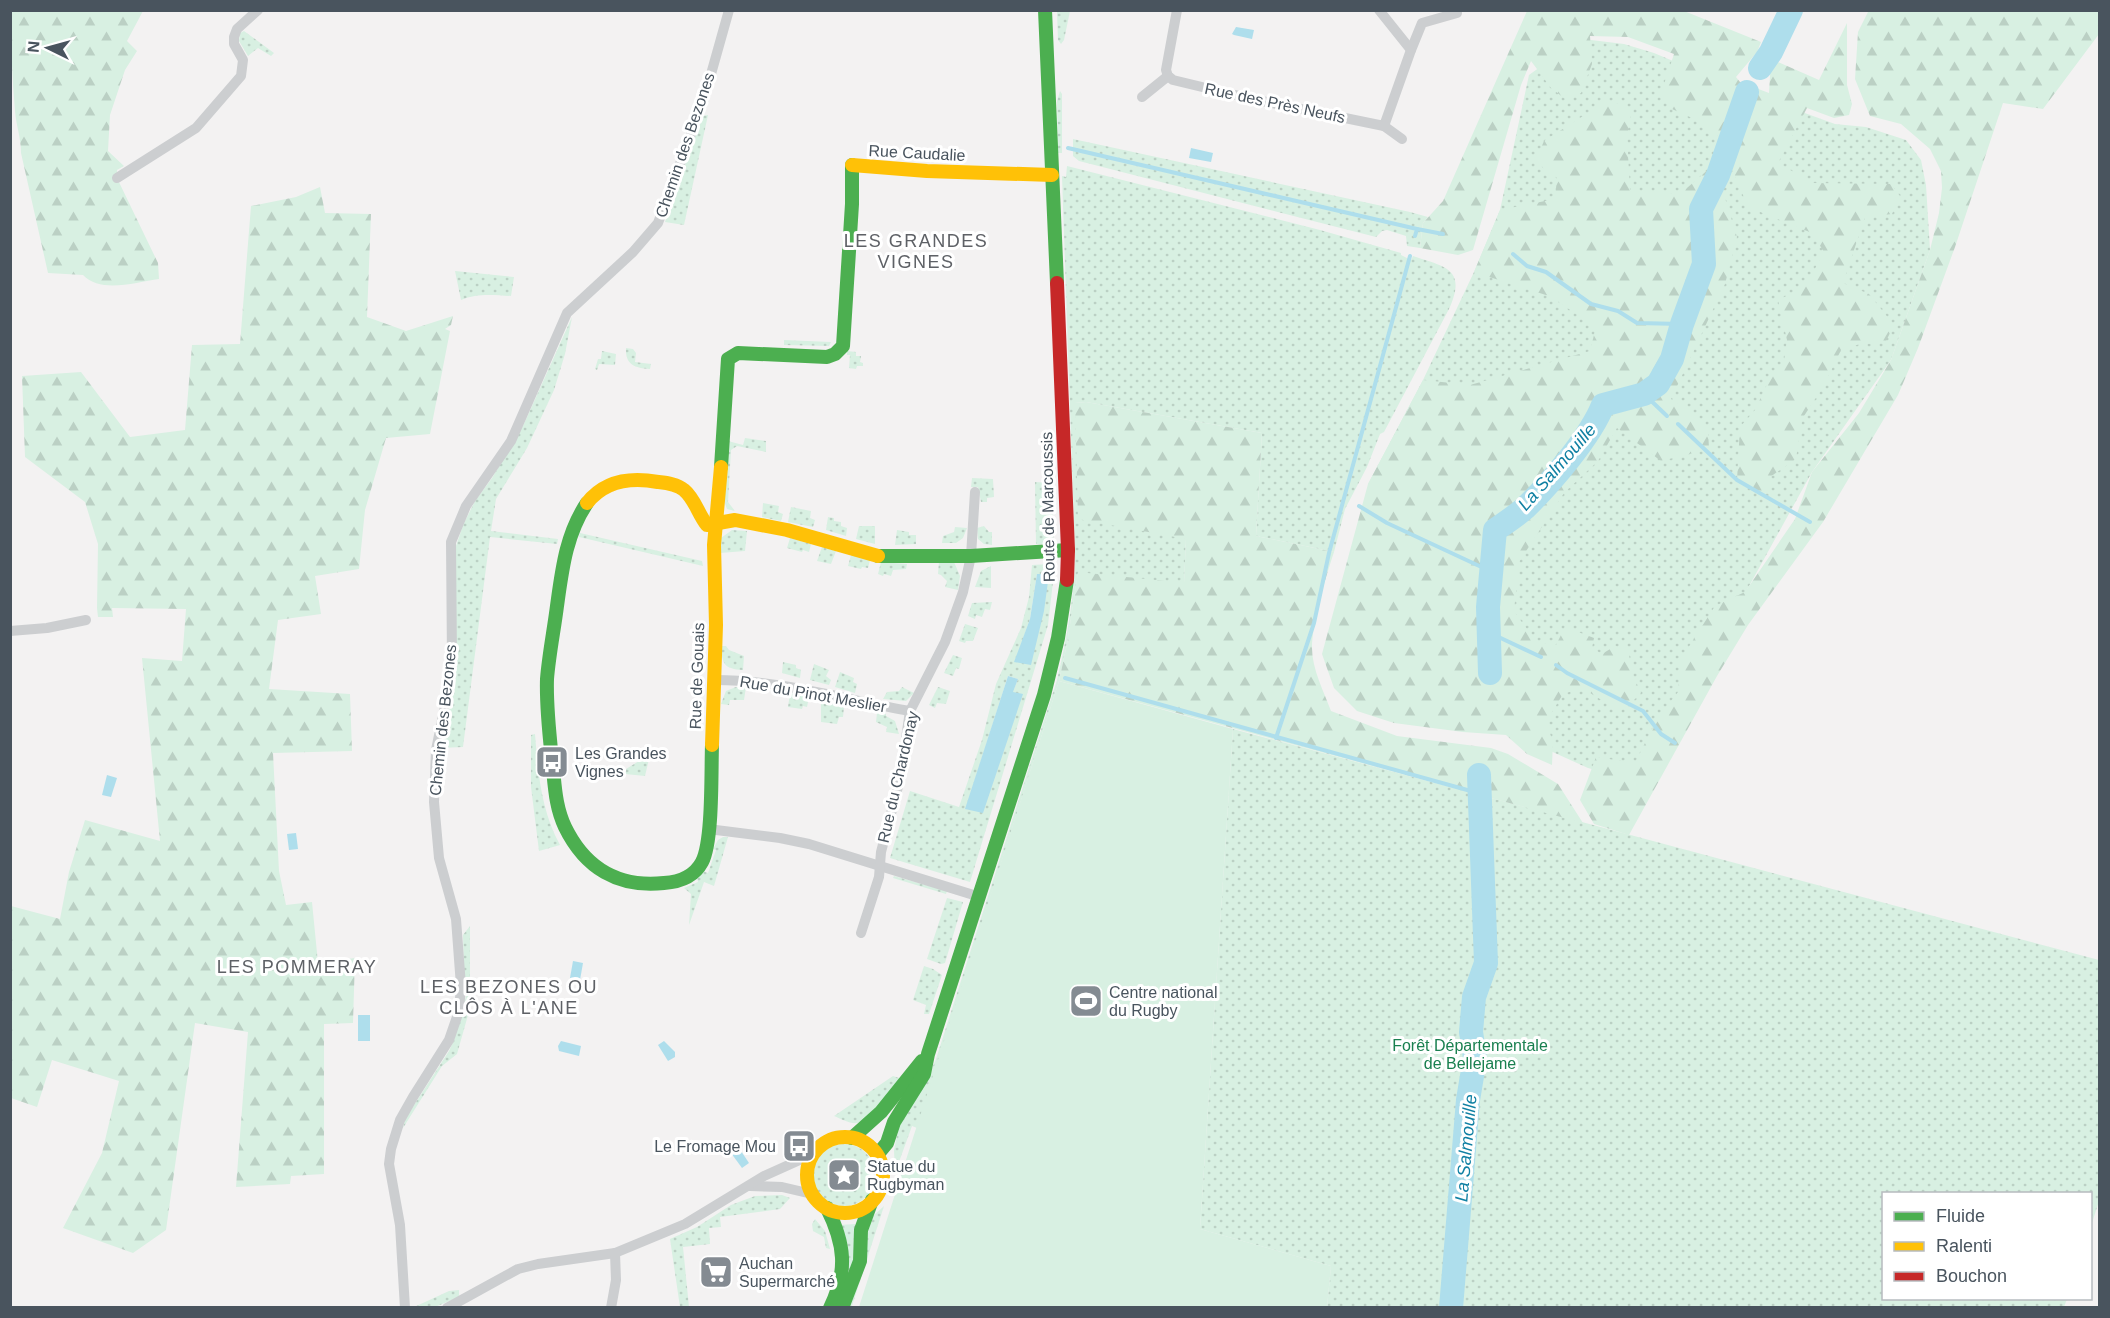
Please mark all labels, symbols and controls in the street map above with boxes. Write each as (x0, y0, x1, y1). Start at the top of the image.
north arrow (18, 18, 78, 78)
text: N (25, 40, 43, 53)
street label: Chemin des Bezones (652, 70, 718, 220)
street label: Rue des Près Neufs (1203, 80, 1347, 126)
street label: Rue Caudalie (868, 142, 966, 164)
district label: LES GRANDES VIGNES (844, 231, 988, 272)
water label: La Salmouille (1514, 420, 1600, 514)
street label: Route de Marcoussis (1038, 432, 1058, 582)
street label: Rue de Gouais (687, 622, 707, 730)
street label: Chemin des Bezones (427, 643, 459, 797)
street label: Rue du Pinot Meslier (738, 673, 888, 715)
street label: Rue du Chardonay (875, 710, 921, 844)
bus stop icon: Les Grandes Vignes (534, 744, 570, 780)
place label: Les Grandes Vignes (575, 745, 667, 780)
district label: LES POMMERAY (217, 957, 377, 977)
district label: LES BEZONES OU CLÔS À L'ANE (420, 977, 598, 1018)
sports icon: Centre national du Rugby (1068, 983, 1104, 1019)
place label: Centre national du Rugby (1109, 984, 1218, 1019)
park label: Forêt Départementale de Bellejame (1392, 1037, 1548, 1072)
water label: La Salmouille (1451, 1093, 1481, 1203)
bus stop icon: Le Fromage Mou (781, 1128, 817, 1164)
place label: Le Fromage Mou (654, 1138, 776, 1155)
place icon: Statue du Rugbyman (826, 1157, 862, 1193)
place label: Statue du Rugbyman (867, 1158, 944, 1193)
legend (1882, 1192, 2092, 1300)
text: Fluide (1936, 1206, 1985, 1226)
text: Ralenti (1936, 1236, 1992, 1256)
supermarket icon: Auchan Supermarché (698, 1254, 734, 1290)
place label: Auchan Supermarché (739, 1255, 835, 1290)
text: Bouchon (1936, 1266, 2007, 1286)

